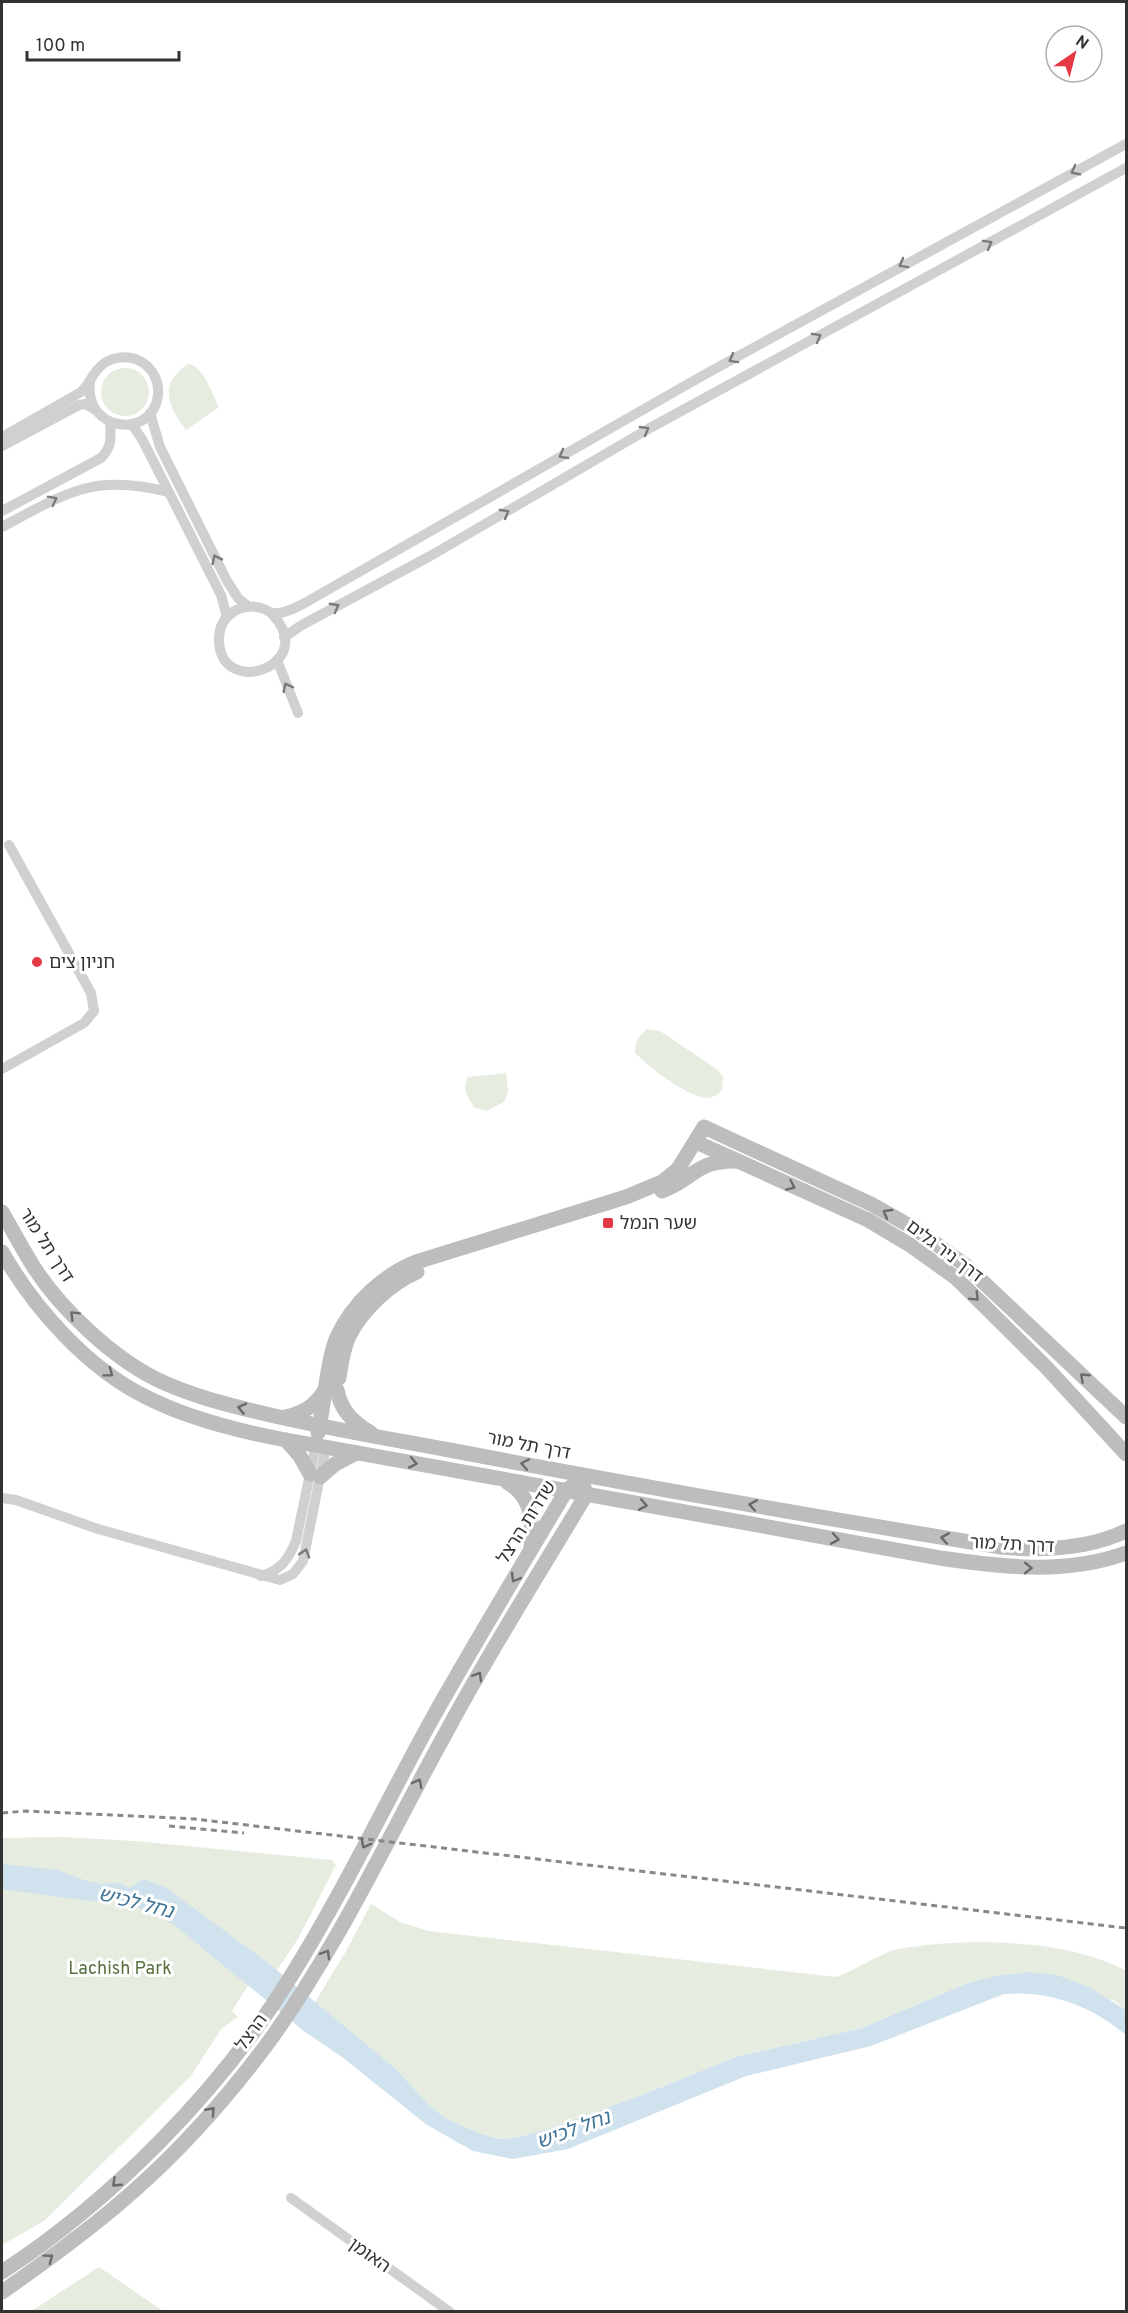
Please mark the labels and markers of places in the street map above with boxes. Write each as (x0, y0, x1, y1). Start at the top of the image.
place label: חניון צים (49, 952, 115, 975)
marker: חניון צים (30, 955, 44, 969)
place label: שער הנמל (620, 1213, 697, 1236)
marker: שער הנמל (601, 1216, 615, 1230)

